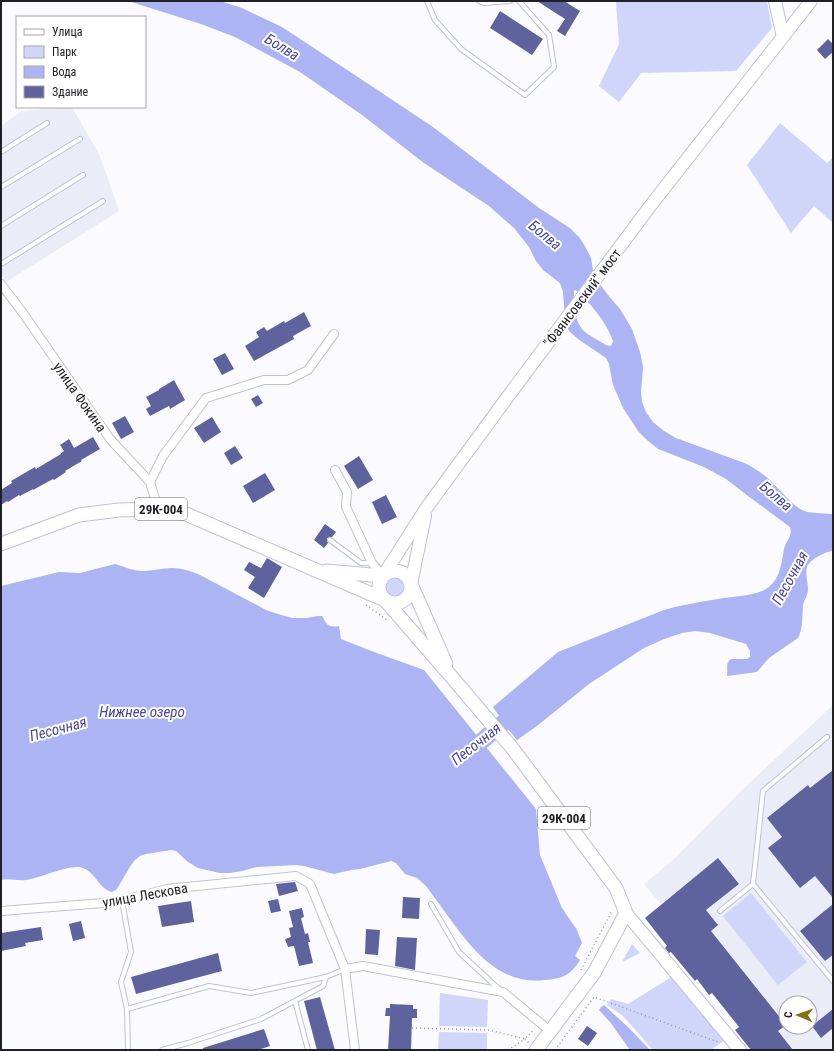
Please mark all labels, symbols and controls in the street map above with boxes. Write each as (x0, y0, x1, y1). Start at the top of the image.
legend (16, 16, 146, 108)
text: Улица (52, 25, 83, 39)
water label: Болва (262, 30, 303, 64)
text: Парк (52, 45, 77, 59)
text: Вода (52, 65, 77, 79)
text: Здание (52, 85, 89, 99)
water label: Болва (525, 216, 565, 254)
street label: "Фаянсовский" мост (540, 246, 624, 350)
street label: улица Фокина (50, 359, 110, 435)
water label: Болва (756, 477, 796, 515)
road number: 29К-004 (135, 498, 187, 520)
water label: Песочная (768, 548, 812, 608)
water label: Нижнее озеро (99, 703, 185, 721)
water label: Песочная (28, 713, 88, 745)
water label: Песочная (448, 719, 504, 769)
road number: 29К-004 (538, 807, 590, 829)
street label: улица Лескова (101, 880, 189, 910)
north arrow (778, 995, 818, 1035)
text: С (782, 1011, 795, 1018)

